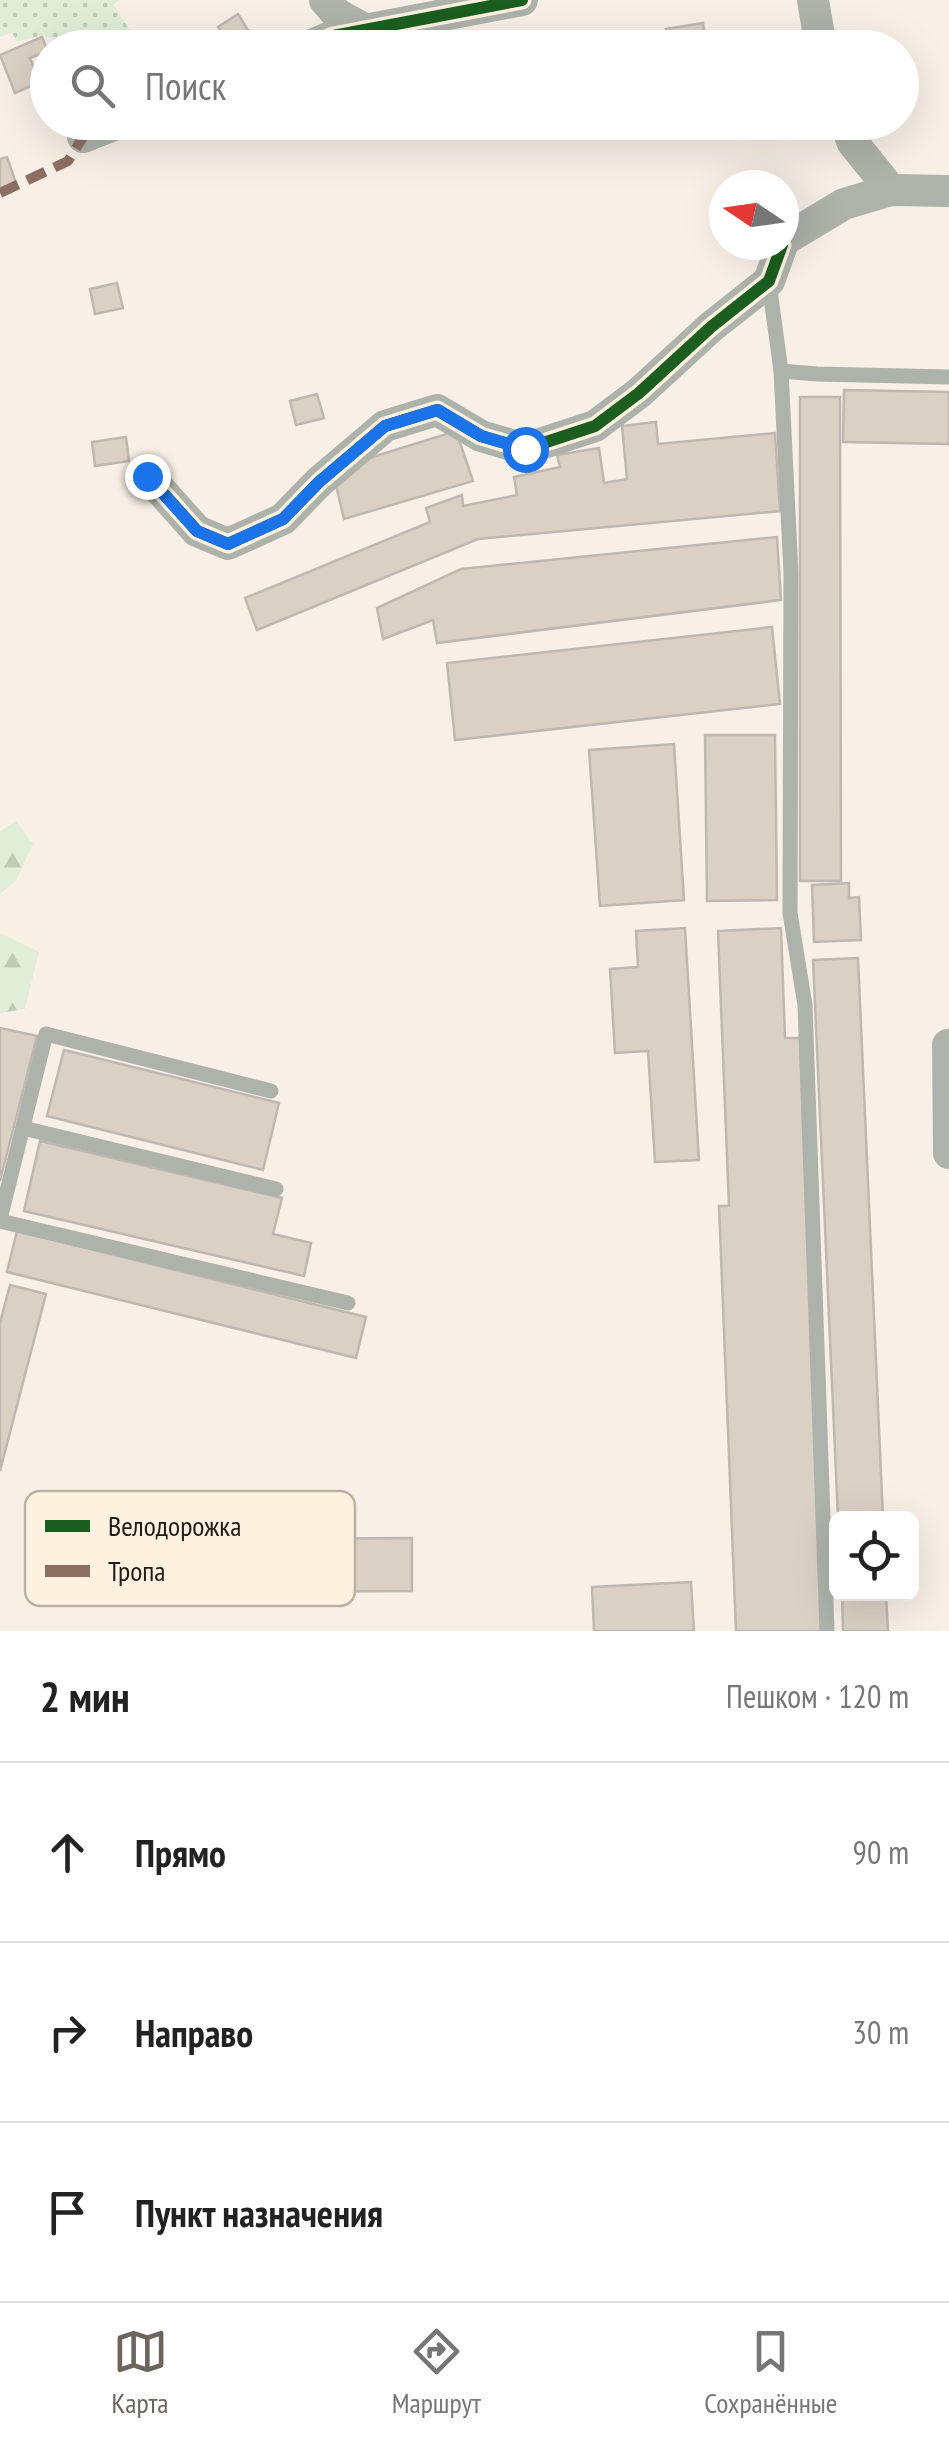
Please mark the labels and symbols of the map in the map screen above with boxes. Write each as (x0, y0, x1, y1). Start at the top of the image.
north arrow (709, 170, 799, 260)
route start (503, 427, 549, 473)
route end (125, 454, 171, 500)
legend (25, 1491, 355, 1606)
text: Велодорожка (108, 1507, 241, 1544)
text: Тропа (108, 1552, 166, 1589)

